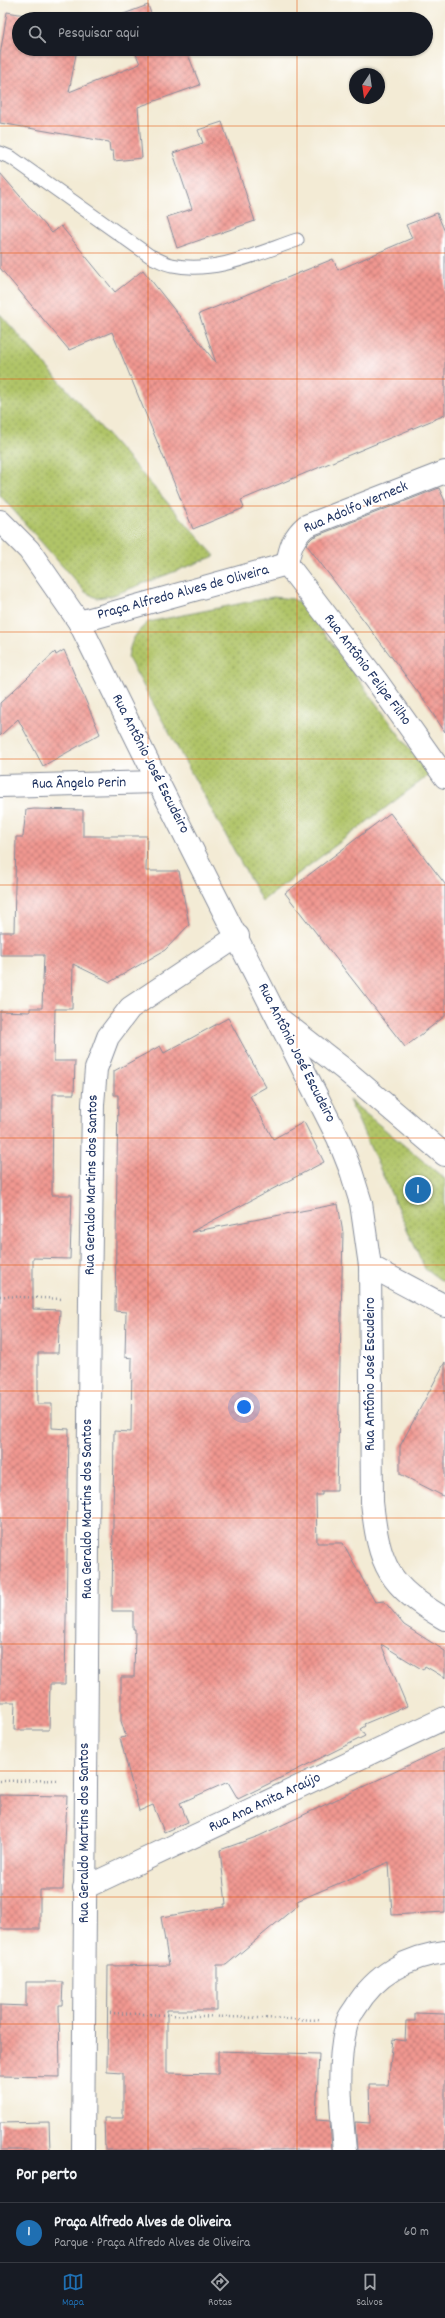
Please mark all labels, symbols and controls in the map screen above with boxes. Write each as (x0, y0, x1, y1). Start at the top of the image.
search box (12, 12, 433, 56)
icon: search (26, 23, 48, 45)
text: Pesquisar aqui (58, 23, 139, 45)
north arrow (349, 68, 385, 104)
street label: Rua Adolfo Werneck (300, 476, 412, 540)
street label: Praça Alfredo Alves de Oliveira (95, 559, 272, 627)
street label: Rua Antônio Felipe Filho (318, 610, 416, 731)
street label: Rua Antônio José Escudeiro (105, 690, 195, 838)
street label: Rua Ângelo Perin (32, 772, 126, 796)
street label: Rua Antônio José Escudeiro (251, 979, 341, 1127)
street label: Rua Geraldo Martins dos Santos (79, 1094, 105, 1276)
pin: 1 (405, 1175, 431, 1205)
street label: Rua Antônio José Escudeiro (360, 1297, 382, 1451)
your location (234, 1397, 254, 1417)
street label: Rua Geraldo Martins dos Santos (77, 1419, 99, 1599)
street label: Rua Geraldo Martins dos Santos (74, 1743, 96, 1923)
street label: Rua Ana Anita Araújo (205, 1767, 325, 1839)
text: Por perto (16, 2164, 77, 2188)
text: Praça Alfredo Alves de Oliveira (54, 2212, 231, 2234)
text: 1 (28, 2223, 30, 2242)
text: 60 m (404, 2223, 429, 2242)
text: Parque · Praça Alfredo Alves de Oliveira (54, 2234, 250, 2253)
tab: Mapa (62, 2271, 84, 2311)
tab: Rotas (208, 2271, 232, 2311)
tab: Salvos (356, 2271, 383, 2311)

